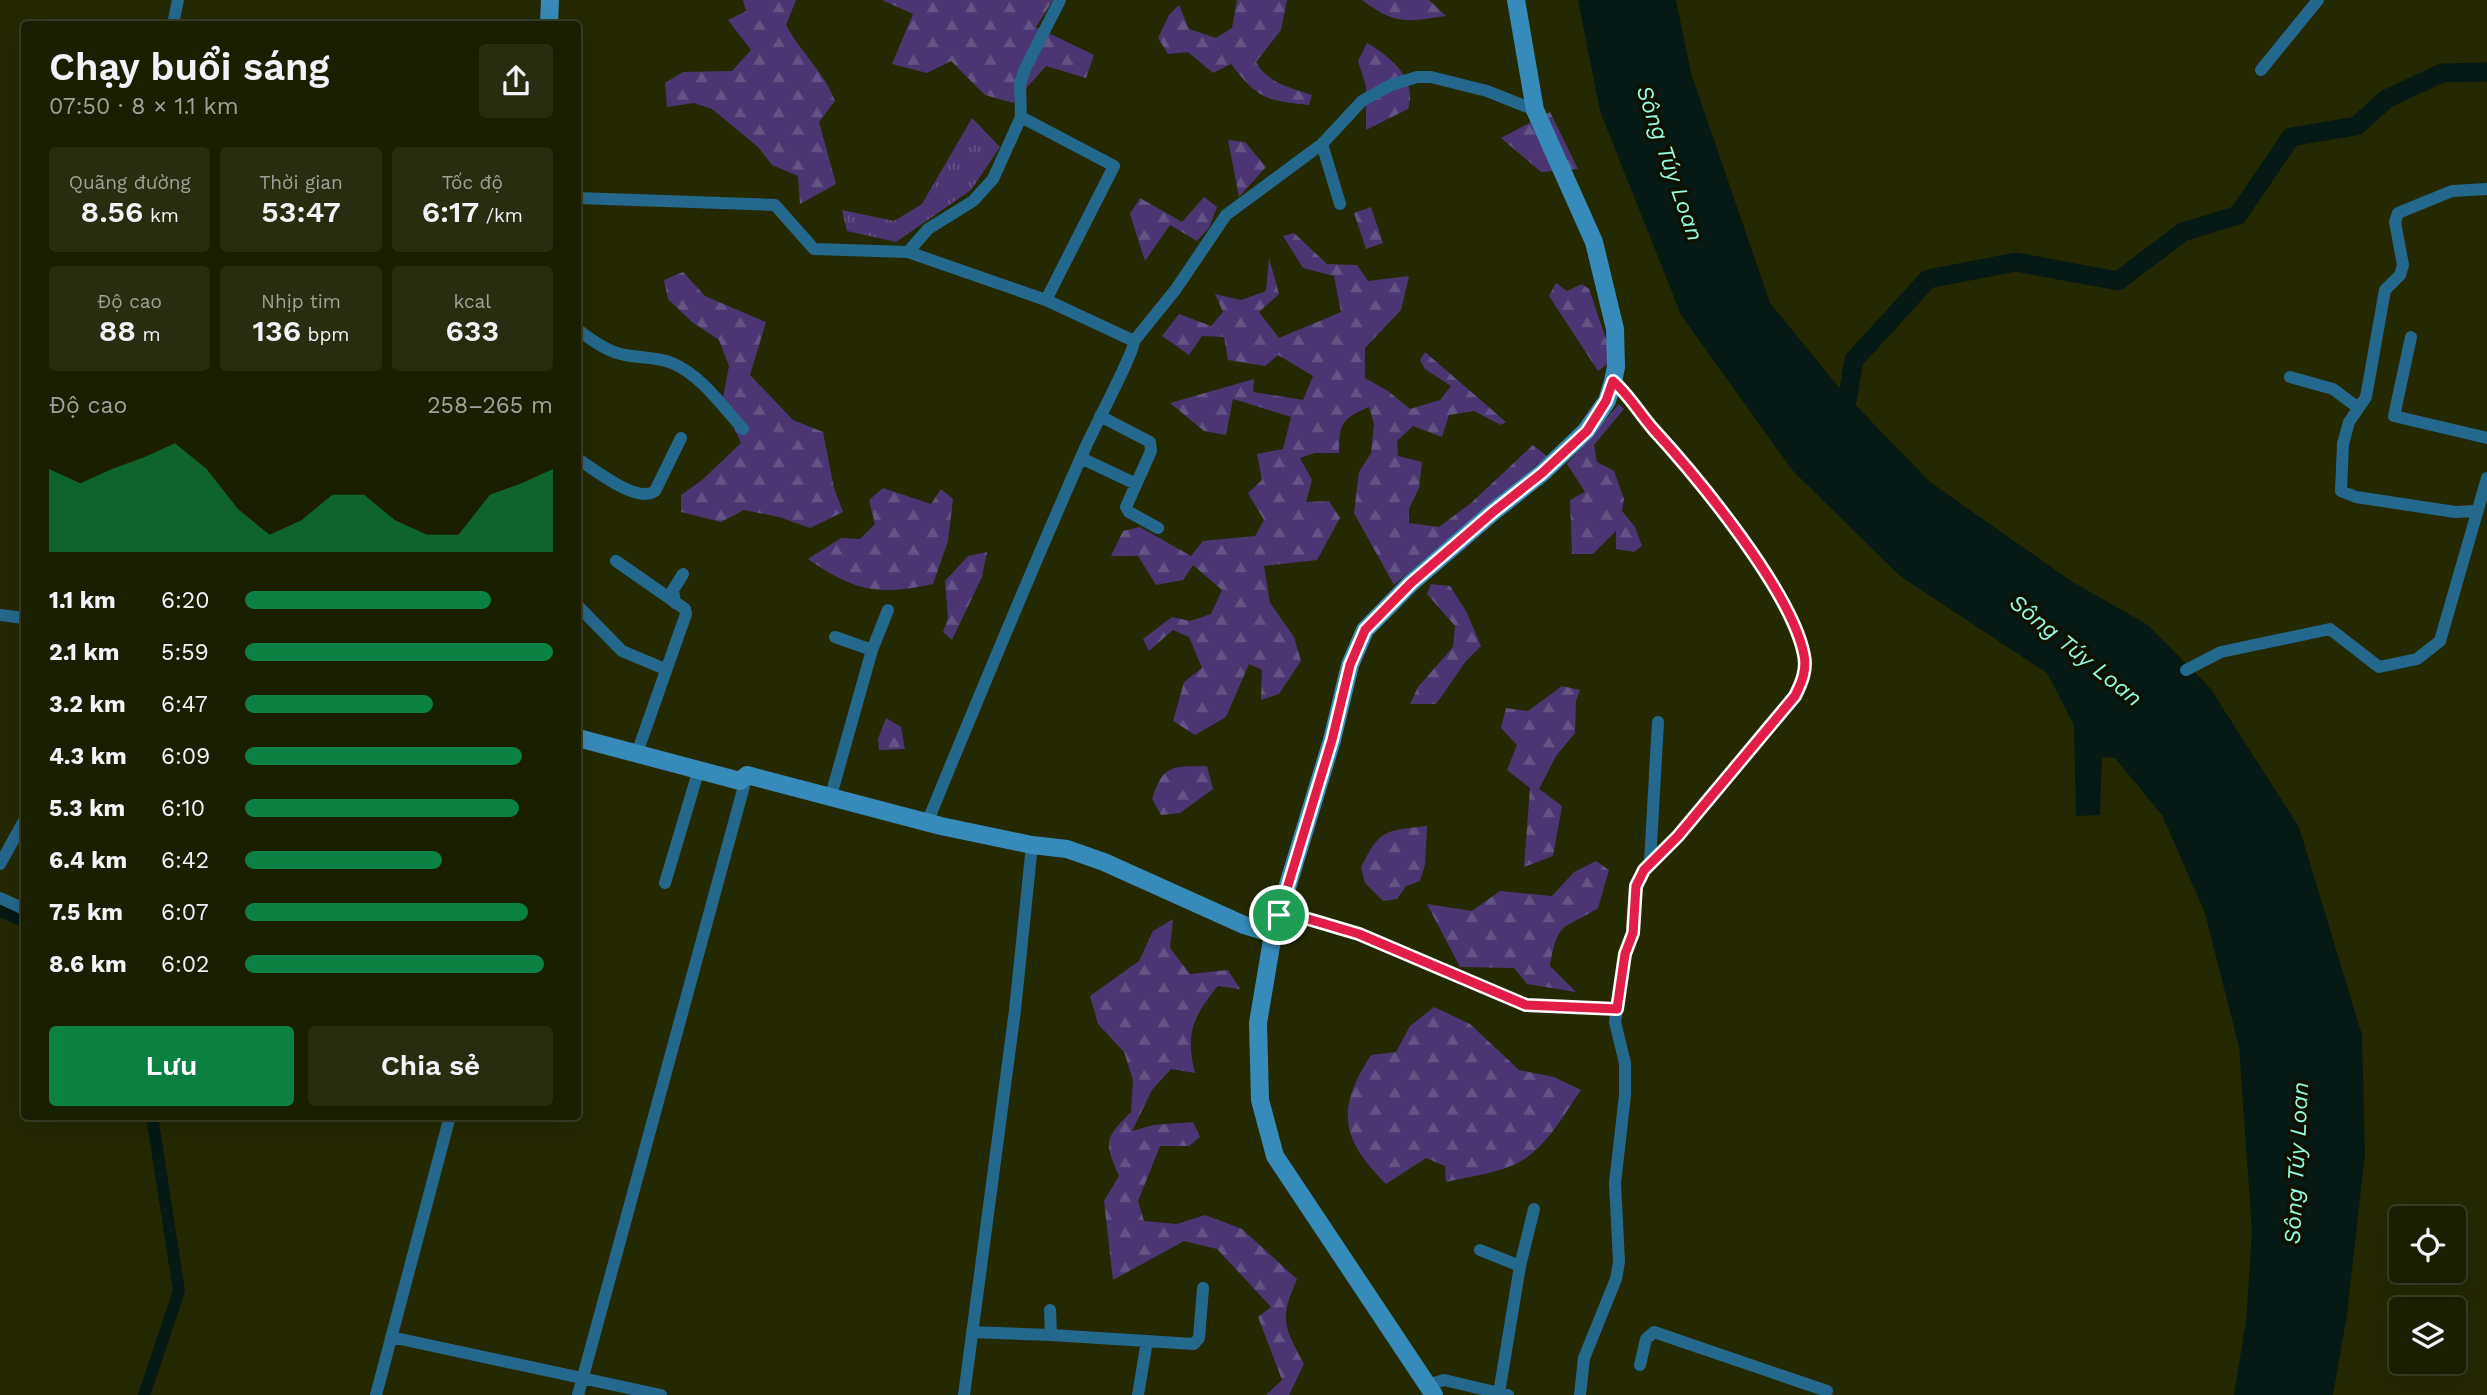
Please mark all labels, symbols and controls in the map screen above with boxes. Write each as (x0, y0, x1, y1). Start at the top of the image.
button: share (479, 44, 553, 118)
text: Chạy buổi sáng (49, 45, 329, 89)
water label: Sông Túy Loan (1630, 82, 1709, 244)
text: 07:50 · 8 × 1.1 km (49, 93, 239, 120)
text: Quãng đường (69, 171, 191, 194)
text: Thời gian (259, 171, 343, 194)
text: Tốc độ (442, 171, 503, 194)
text: 8.56 (80, 194, 143, 229)
text: 53:47 (261, 194, 341, 229)
text: 6:17 (422, 194, 479, 229)
text: km (143, 204, 179, 227)
text: /km (479, 204, 523, 227)
text: Độ cao (97, 290, 162, 313)
text: Nhịp tim (261, 290, 341, 313)
text: kcal (454, 290, 491, 313)
text: 88 (99, 313, 136, 348)
text: 136 (253, 313, 301, 348)
text: 633 (445, 313, 499, 348)
text: m (136, 323, 161, 346)
text: bpm (301, 323, 349, 346)
text: Độ cao (49, 392, 127, 419)
text: 258–265 m (427, 392, 553, 419)
text: 1.1 km (49, 587, 116, 614)
text: 6:20 (161, 587, 210, 614)
water label: Sông Túy Loan (2004, 589, 2147, 712)
text: 2.1 km (49, 639, 120, 666)
text: 5:59 (161, 639, 209, 666)
text: 3.2 km (49, 691, 126, 718)
text: 6:47 (161, 691, 208, 718)
text: 4.3 km (49, 743, 127, 770)
text: 6:09 (161, 743, 210, 770)
text: 5.3 km (49, 795, 125, 822)
text: 6:10 (161, 795, 205, 822)
text: 6.4 km (49, 847, 127, 874)
text: 6:42 (161, 847, 209, 874)
pin (1249, 885, 1309, 945)
icon: arrive (1260, 896, 1298, 934)
text: 7.5 km (49, 899, 123, 926)
text: 6:07 (161, 899, 209, 926)
text: 8.6 km (49, 951, 127, 978)
text: 6:02 (161, 951, 210, 978)
button: Lưu (49, 1026, 294, 1106)
button: Chia sẻ (308, 1026, 553, 1106)
water label: Sông Túy Loan (2279, 1081, 2314, 1245)
map controls (2389, 1206, 2466, 1374)
button: locate (2389, 1206, 2466, 1283)
button: layers (2389, 1297, 2466, 1374)

